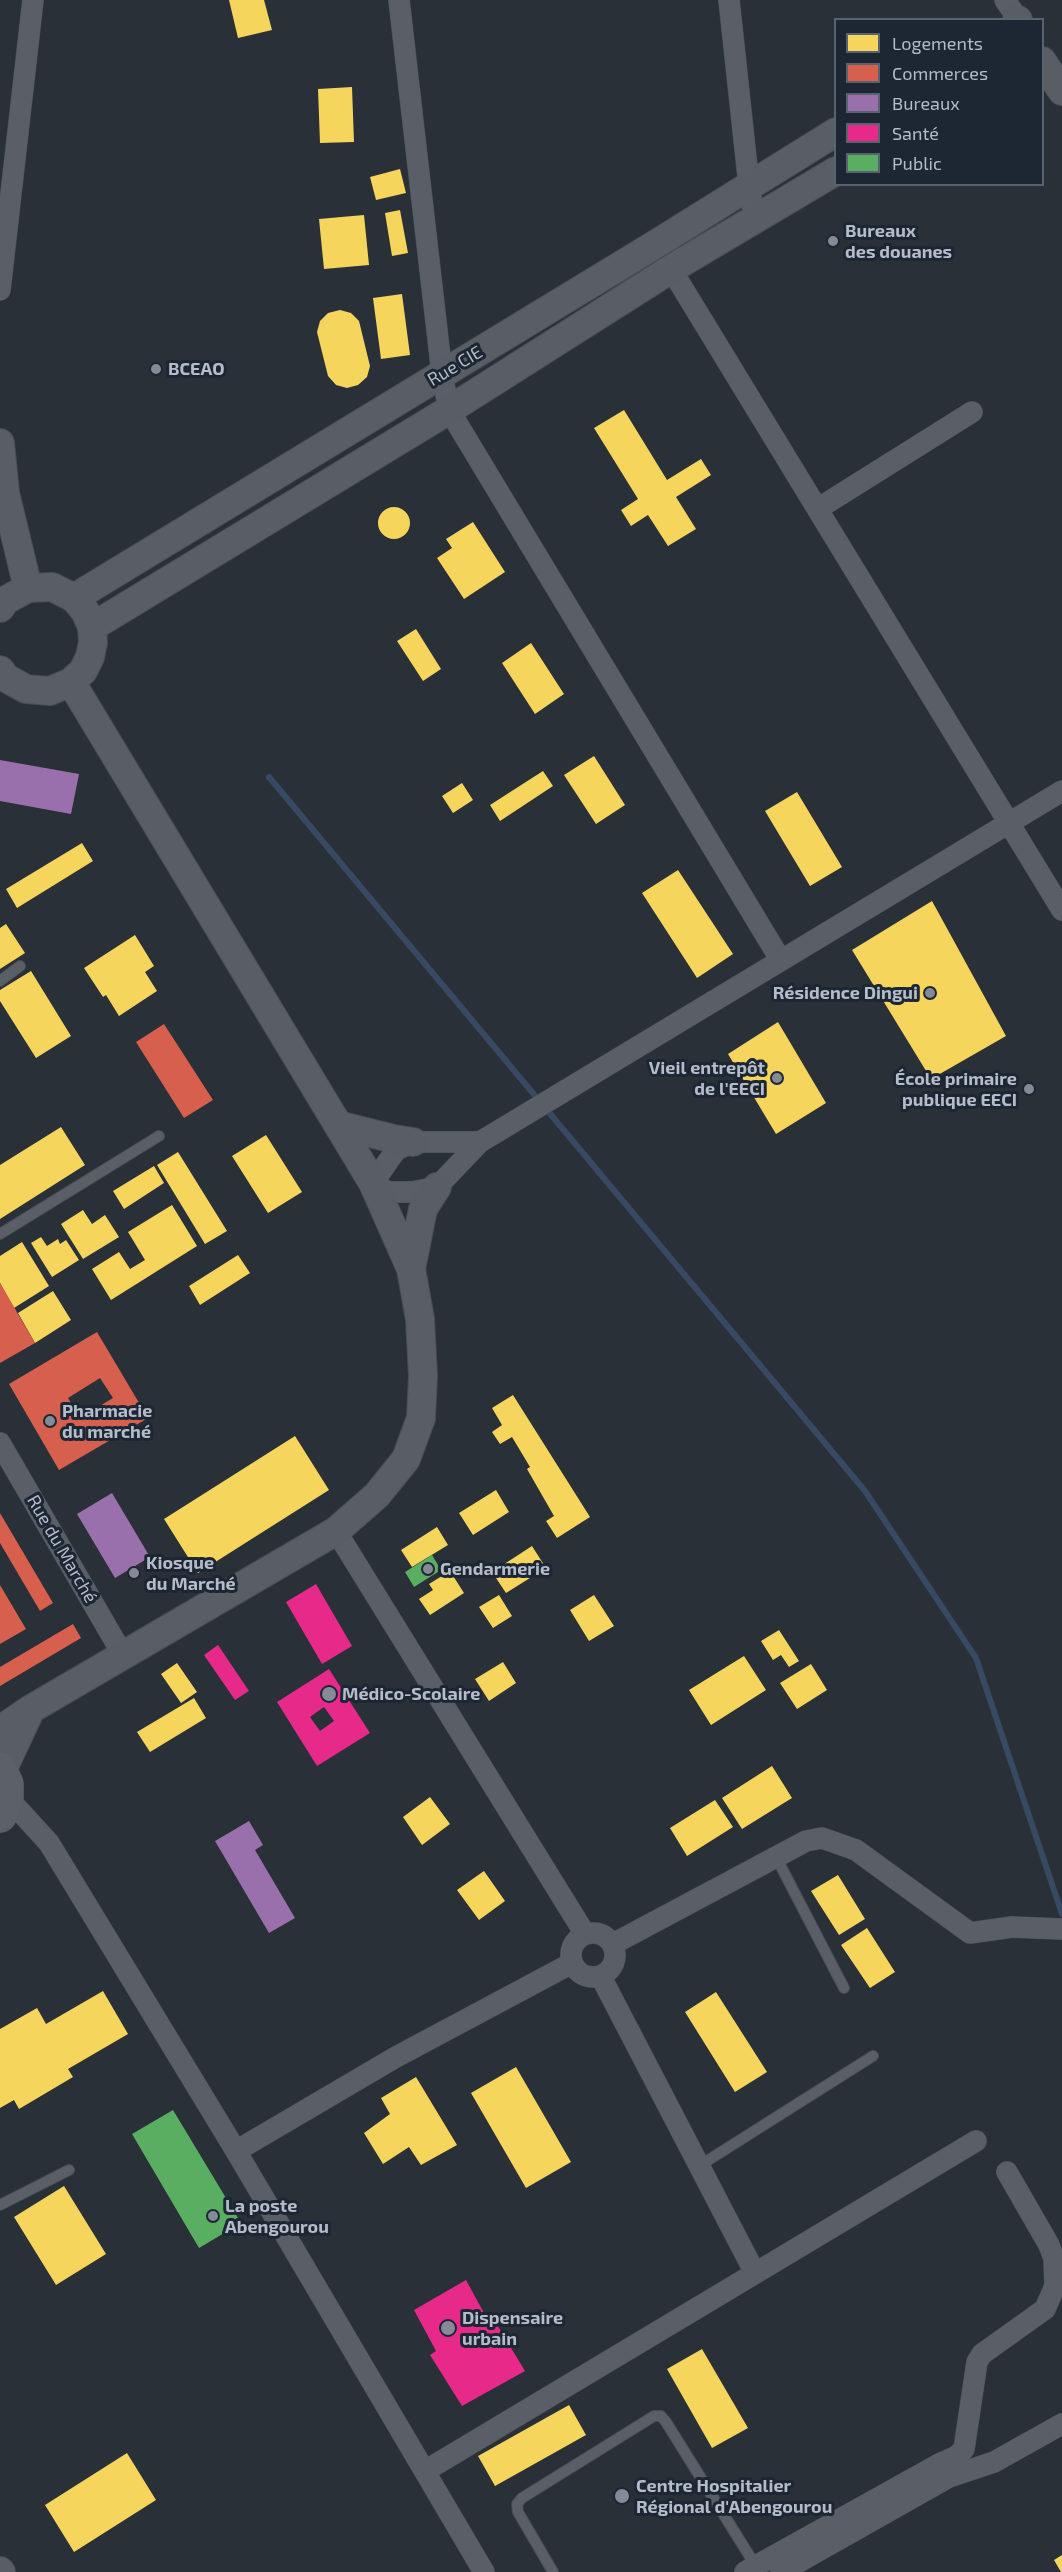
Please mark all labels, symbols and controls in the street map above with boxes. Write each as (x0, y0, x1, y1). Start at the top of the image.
legend (834, 18, 1044, 186)
text: Logements (892, 32, 983, 54)
text: Commerces (892, 62, 988, 84)
text: Bureaux (892, 92, 960, 114)
text: Santé (892, 122, 939, 144)
text: Public (892, 152, 942, 174)
place label: Bureaux des douanes (845, 220, 952, 262)
marker: Bureaux des douanes (826, 234, 840, 248)
street label: Rue CIE (424, 341, 486, 391)
place label: BCEAO (168, 358, 225, 380)
marker: BCEAO (149, 362, 163, 376)
place label: Résidence Dingui (773, 982, 918, 1004)
marker: Résidence Dingui (923, 986, 937, 1000)
place label: Vieil entrepôt de l'EECI (649, 1057, 765, 1100)
place label: École primaire publique EECI (895, 1068, 1017, 1110)
marker: Vieil entrepôt de l'EECI (770, 1071, 784, 1085)
marker: École primaire publique EECI (1022, 1082, 1036, 1096)
place label: Pharmacie du marché (62, 1400, 152, 1442)
marker: Pharmacie du marché (43, 1414, 57, 1428)
street label: Rue du Marché (22, 1491, 102, 1607)
place label: Kiosque du Marché (146, 1552, 236, 1594)
place label: Gendarmerie (440, 1558, 550, 1580)
marker: Gendarmerie (421, 1562, 435, 1576)
marker: Kiosque du Marché (127, 1566, 141, 1580)
place label: Médico-Scolaire (342, 1683, 480, 1705)
marker: Médico-Scolaire (320, 1685, 338, 1703)
place label: La poste Abengourou (225, 2195, 329, 2238)
marker: La poste Abengourou (206, 2209, 220, 2223)
place label: Dispensaire urbain (462, 2307, 563, 2350)
marker: Dispensaire urbain (439, 2319, 457, 2337)
place label: Centre Hospitalier Régional d'Abengourou (636, 2475, 832, 2518)
marker: Centre Hospitalier Régional d'Abengourou (613, 2487, 631, 2505)

